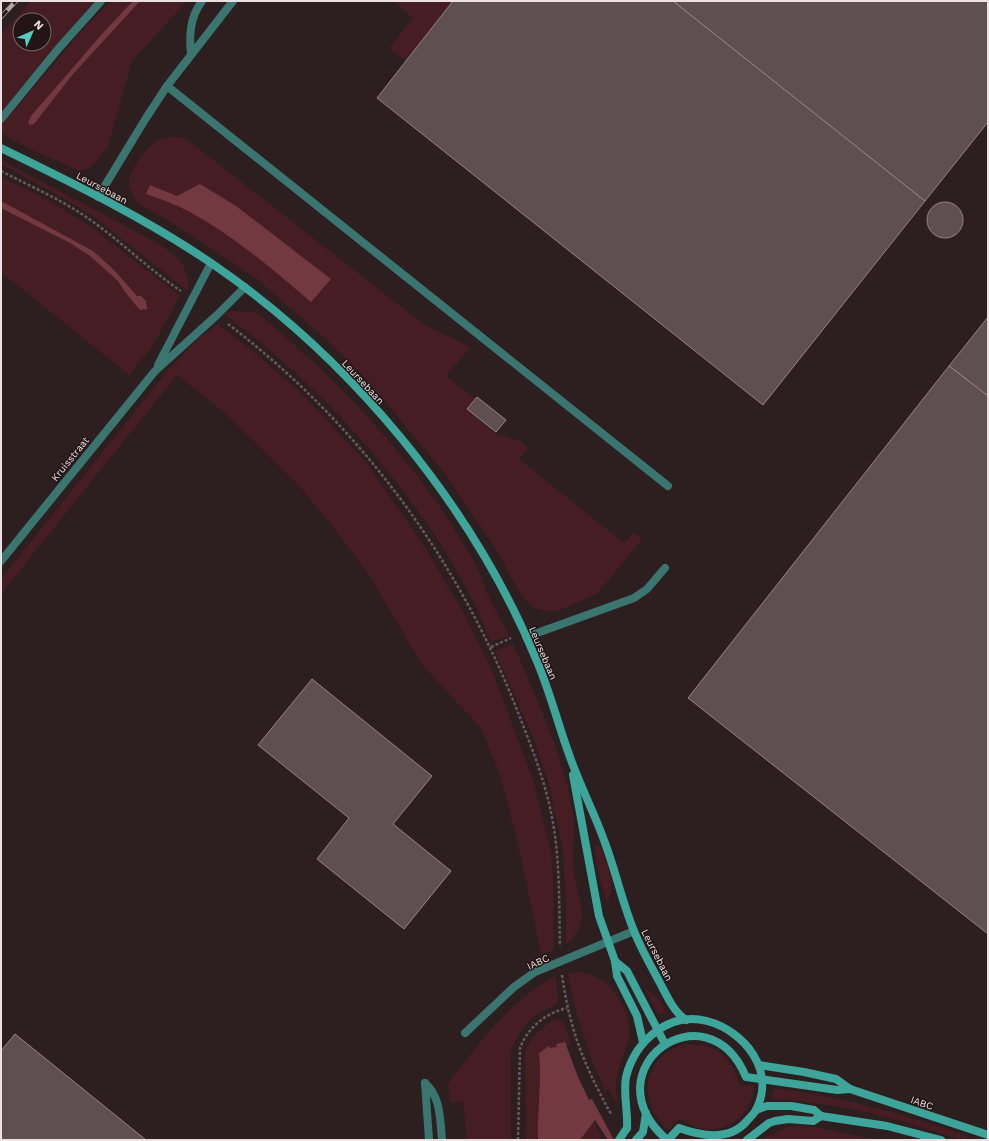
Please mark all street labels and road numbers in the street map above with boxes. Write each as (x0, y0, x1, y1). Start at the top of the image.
street label: Leursebaan (74, 170, 130, 206)
street label: Leursebaan (340, 358, 386, 406)
street label: Kruisstraat (49, 434, 92, 483)
street label: Leursebaan (527, 625, 559, 681)
street label: Leursebaan (639, 927, 675, 983)
street label: IABC (525, 952, 551, 972)
street label: IABC (909, 1094, 935, 1112)

